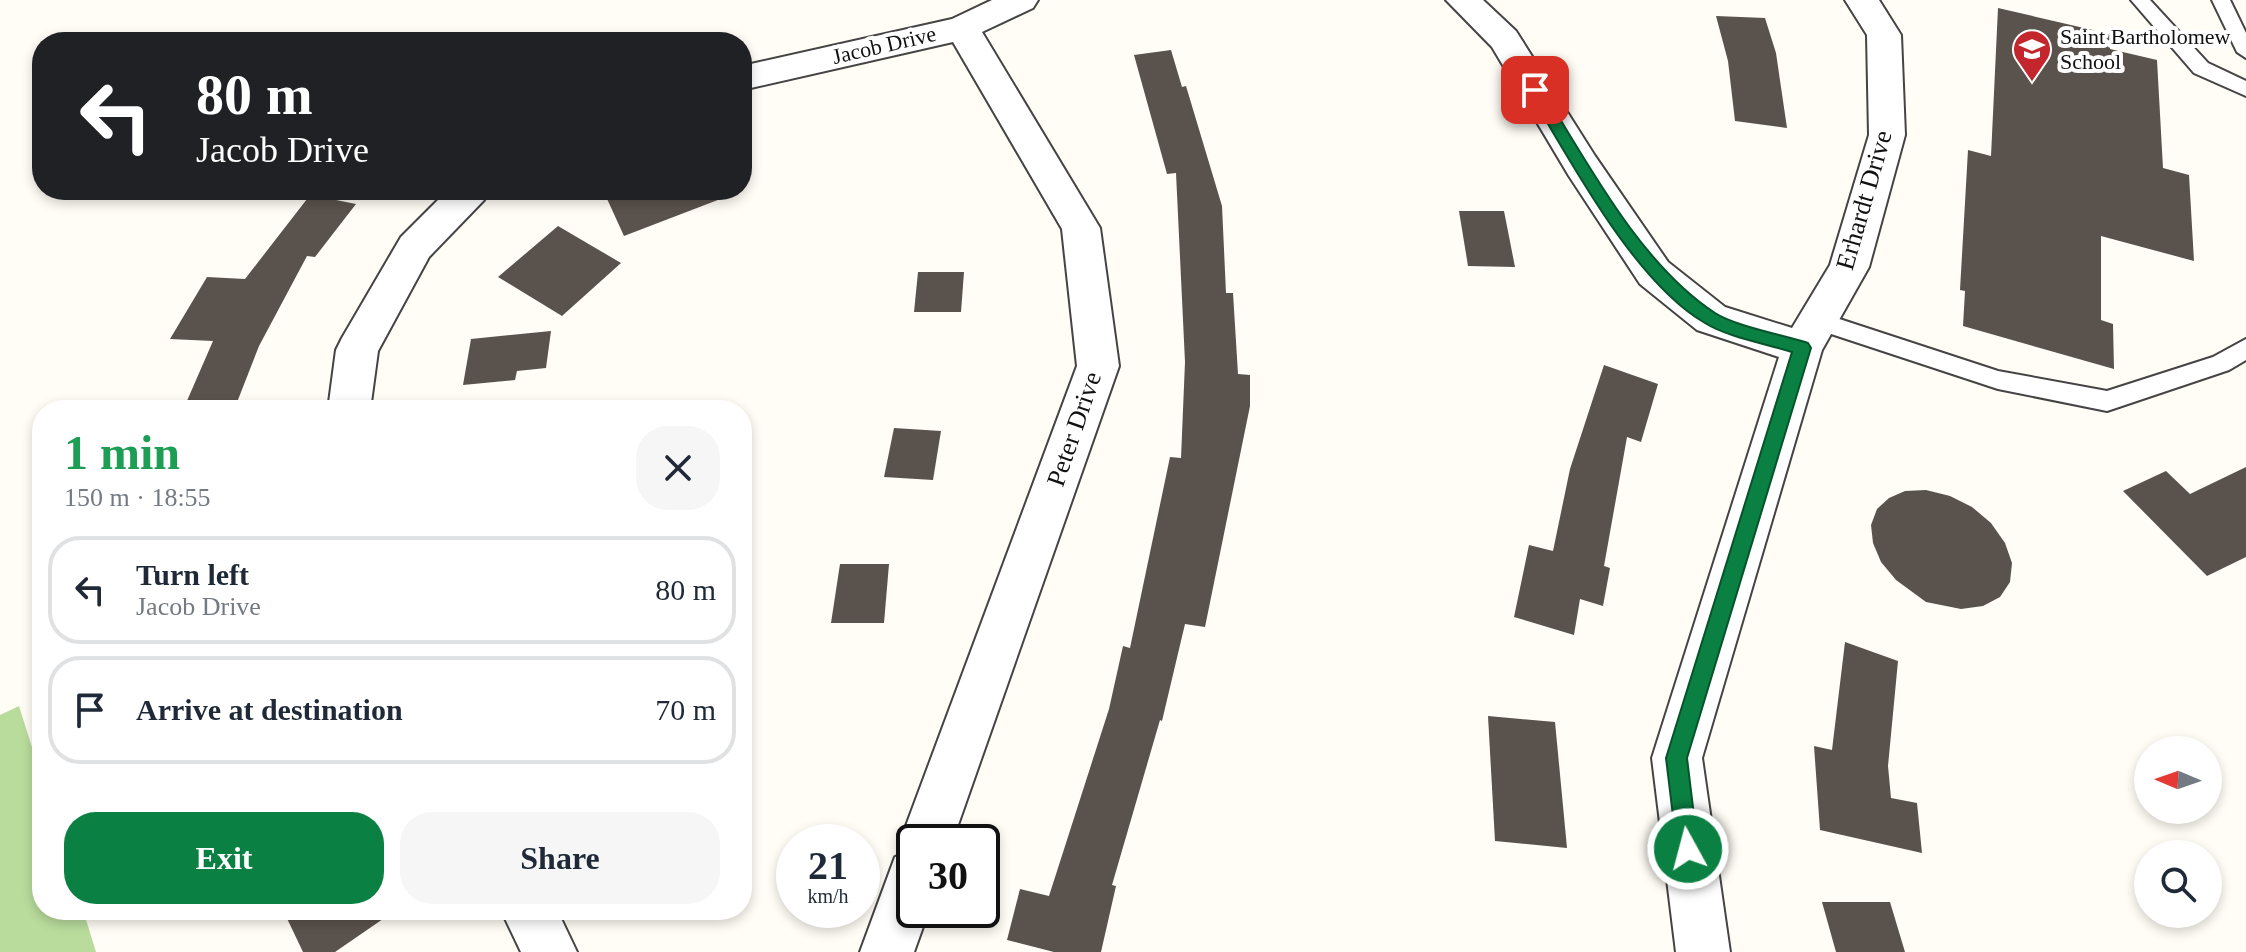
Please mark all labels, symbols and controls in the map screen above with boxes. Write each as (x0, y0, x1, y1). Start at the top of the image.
street label: Jacob Drive (830, 21, 938, 69)
place label: Saint Bartholomew School (2060, 24, 2231, 74)
school or university icon: Saint Bartholomew School (2011, 28, 2053, 83)
pin (1501, 56, 1569, 124)
icon: left (64, 64, 168, 168)
text: 80 m (196, 64, 313, 126)
icon: arrive (1513, 68, 1557, 112)
street label: Erhardt Drive (1830, 127, 1898, 273)
text: Jacob Drive (196, 130, 369, 170)
street label: Peter Drive (1041, 368, 1107, 490)
text: 1 min (64, 426, 180, 479)
button: close (636, 426, 720, 510)
text: 150 m · 18:55 (64, 483, 211, 512)
text: Turn left (136, 558, 249, 591)
icon: left (68, 568, 112, 612)
text: 80 m (655, 573, 716, 606)
text: Jacob Drive (136, 592, 261, 621)
icon: arrive (68, 688, 112, 732)
text: Arrive at destination (136, 693, 403, 726)
text: 70 m (655, 693, 716, 726)
north arrow (2134, 736, 2222, 824)
map controls (2134, 736, 2222, 928)
position arrow (1646, 807, 1730, 891)
button: Exit (64, 812, 384, 904)
button: Share (400, 812, 720, 904)
speed limit sign: 30 (896, 824, 1000, 928)
button: search (2134, 840, 2222, 928)
text: 21 (808, 843, 848, 888)
text: km/h (807, 885, 849, 907)

